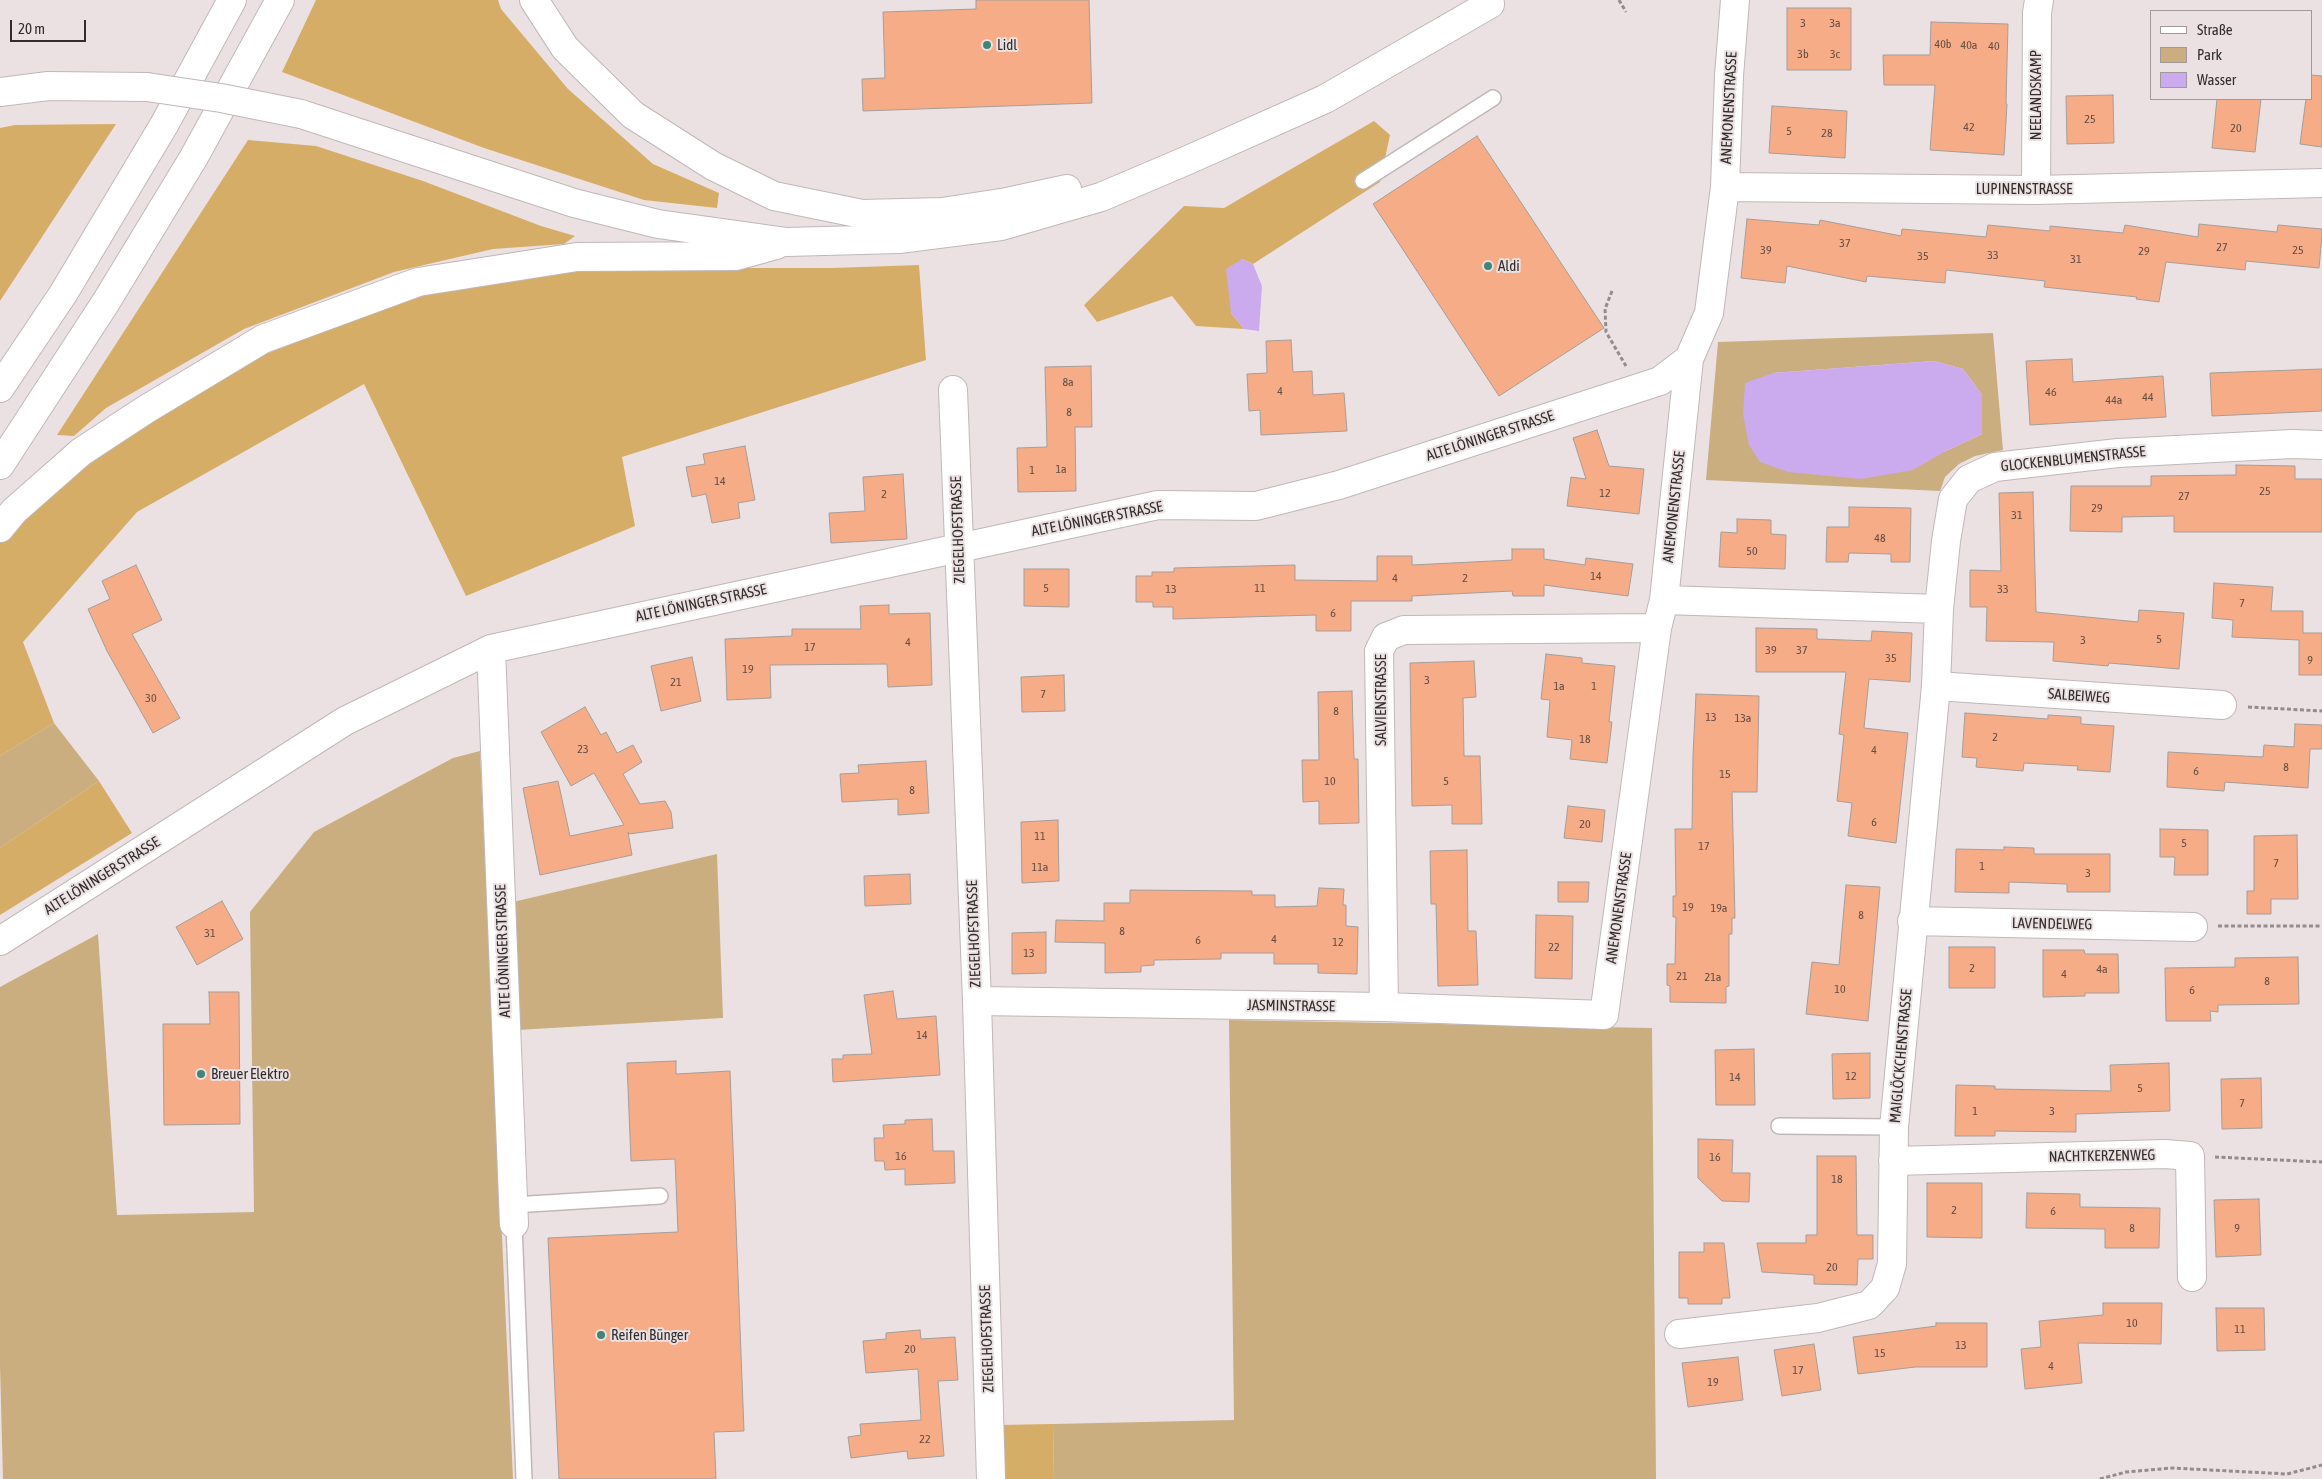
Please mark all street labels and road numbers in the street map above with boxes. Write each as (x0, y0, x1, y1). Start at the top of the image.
street label: NEELANDSKAMP (2027, 50, 2045, 140)
street label: ANEMONENSTRASSE (1717, 51, 1741, 165)
street label: LUPINENSTRASSE (1976, 180, 2072, 198)
street label: ALTE LÖNINGER STRASSE (1424, 407, 1556, 465)
street label: GLOCKENBLUMENSTRASSE (2000, 442, 2146, 476)
street label: ANEMONENSTRASSE (1659, 450, 1689, 564)
street label: ZIEGELHOFSTRASSE (947, 476, 969, 584)
street label: ALTE LÖNINGER STRASSE (1030, 497, 1164, 541)
street label: ALTE LÖNINGER STRASSE (634, 580, 768, 626)
street label: SALVIENSTRASSE (1372, 654, 1390, 746)
street label: SALBEIWEG (2047, 685, 2111, 707)
street label: ALTE LÖNINGER STRASSE (41, 833, 163, 919)
street label: ANEMONENSTRASSE (1602, 851, 1636, 965)
street label: ZIEGELHOFSTRASSE (963, 880, 985, 988)
street label: ALTE LÖNINGER STRASSE (492, 884, 514, 1018)
street label: LAVENDELWEG (2012, 914, 2092, 934)
street label: MAIGLÖCKCHENSTRASSE (1886, 988, 1916, 1124)
street label: JASMINSTRASSE (1247, 996, 1335, 1016)
street label: NACHTKERZENWEG (2049, 1146, 2155, 1166)
street label: ZIEGELHOFSTRASSE (976, 1285, 998, 1393)

